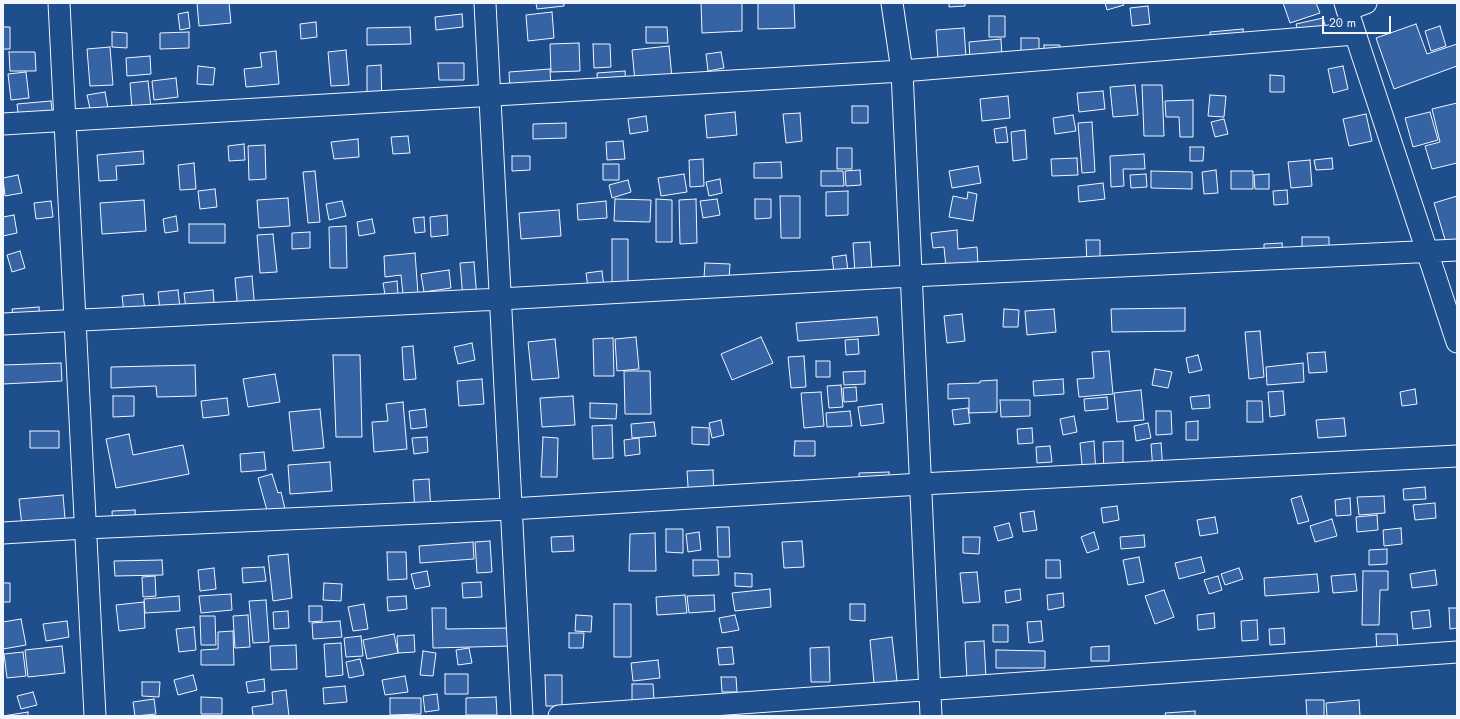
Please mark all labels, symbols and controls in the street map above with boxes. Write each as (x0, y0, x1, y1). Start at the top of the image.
scale bar (1324, 8, 1393, 34)
text: 20 m (1329, 14, 1356, 32)

